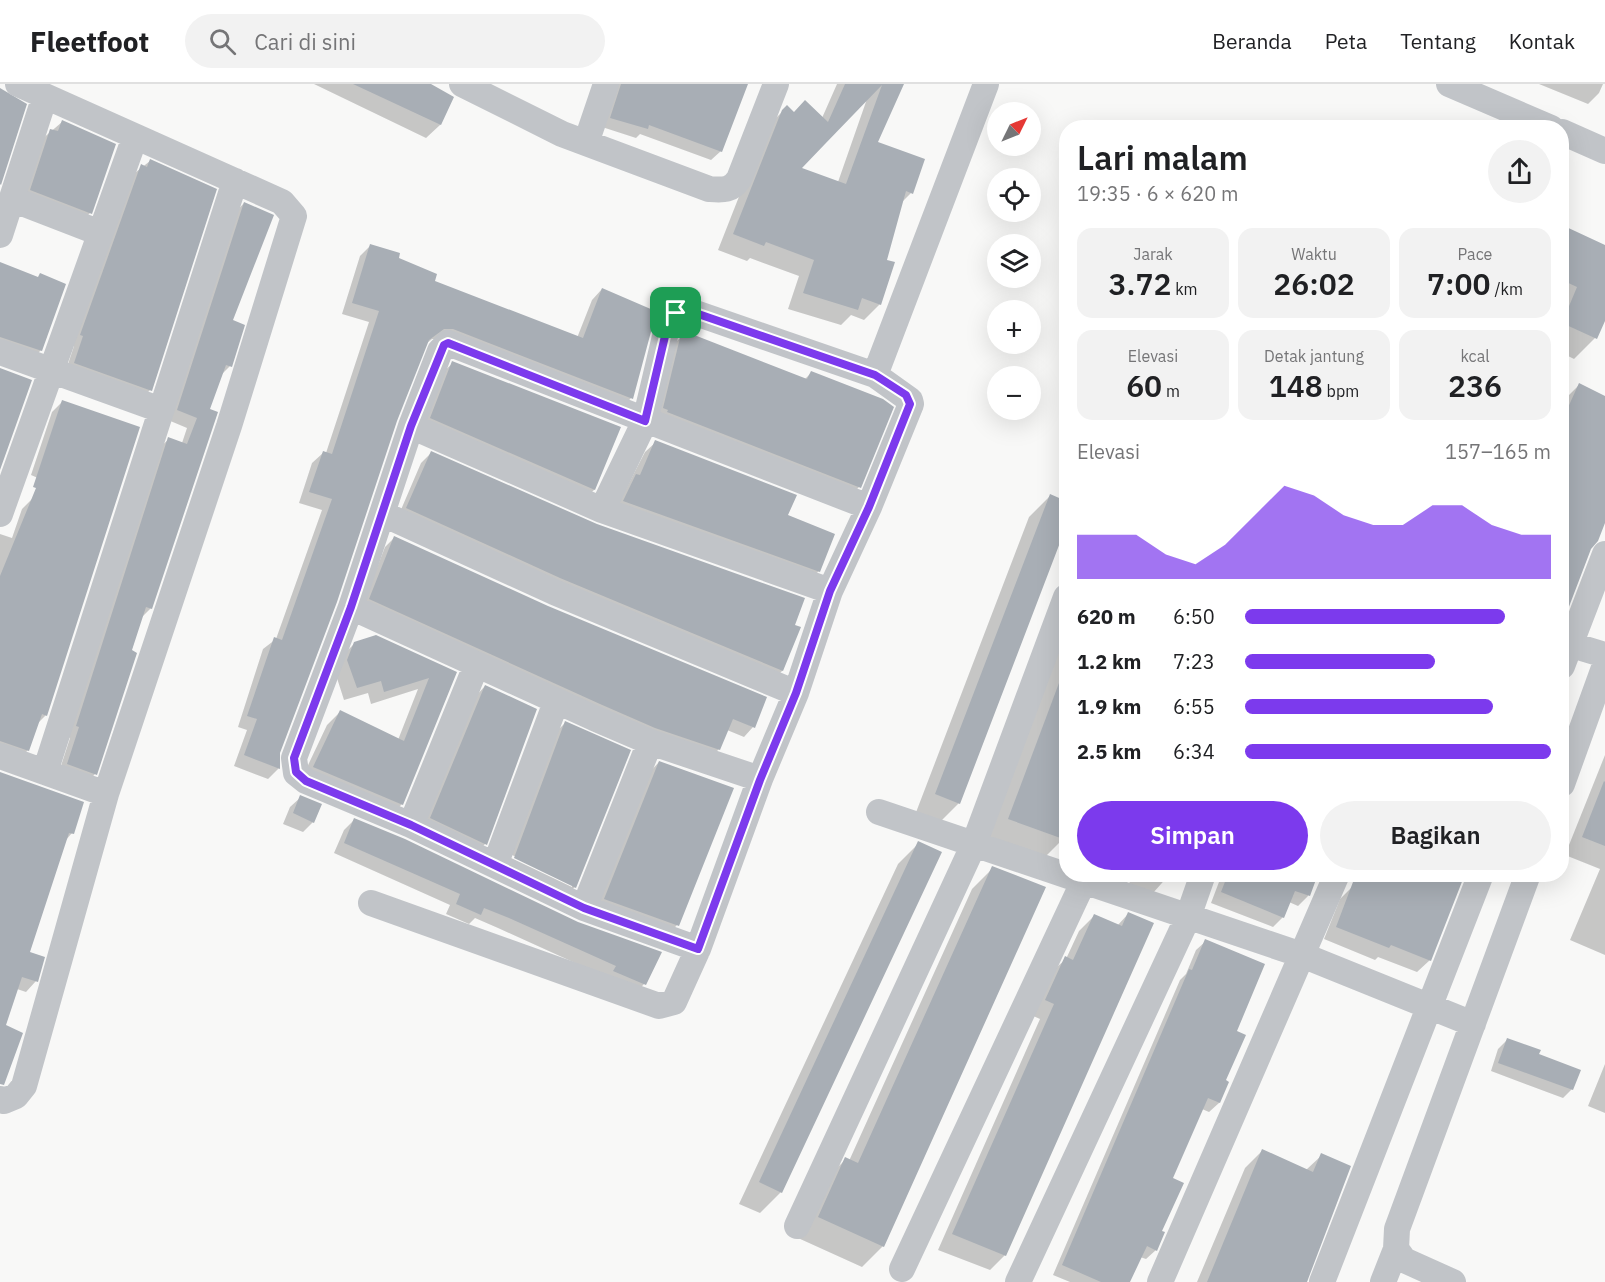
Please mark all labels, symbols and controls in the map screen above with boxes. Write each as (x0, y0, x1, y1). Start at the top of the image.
search box (185, 14, 605, 68)
text: Fleetfoot (30, 23, 149, 60)
icon: search (206, 25, 239, 58)
text: Cari di sini (254, 27, 356, 56)
text: Beranda (1212, 27, 1292, 55)
text: Peta (1325, 27, 1367, 55)
text: Tentang (1400, 27, 1476, 55)
text: Kontak (1509, 27, 1575, 55)
north arrow (987, 102, 1041, 156)
map controls (987, 102, 1041, 420)
text: Lari malam (1077, 136, 1248, 179)
button: share (1488, 140, 1551, 203)
button: locate (987, 168, 1041, 222)
text: 19:35 · 6 × 620 m (1077, 180, 1238, 207)
button: layers (987, 234, 1041, 288)
text: Jarak (1133, 244, 1173, 264)
text: Waktu (1291, 244, 1337, 264)
text: Pace (1458, 244, 1492, 264)
text: 3.72 (1108, 264, 1171, 303)
text: 26:02 (1273, 264, 1355, 303)
text: 7:00 (1427, 264, 1491, 303)
text: km (1171, 279, 1198, 299)
text: /km (1491, 279, 1523, 299)
pin (650, 287, 701, 338)
icon: arrive (659, 296, 692, 329)
button: + (987, 300, 1041, 354)
text: Elevasi (1128, 346, 1178, 366)
text: Detak jantung (1264, 346, 1364, 366)
text: kcal (1460, 346, 1490, 366)
button: − (987, 366, 1041, 420)
text: 60 (1126, 366, 1162, 405)
text: 148 (1269, 366, 1323, 405)
text: 236 (1448, 366, 1502, 405)
text: m (1162, 381, 1180, 401)
text: bpm (1323, 381, 1359, 401)
text: Elevasi (1077, 438, 1140, 465)
text: 157–165 m (1445, 438, 1551, 465)
text: 620 m (1077, 603, 1136, 630)
text: 6:50 (1173, 603, 1215, 630)
text: 1.2 km (1077, 648, 1141, 675)
text: 7:23 (1173, 648, 1215, 675)
text: 1.9 km (1077, 693, 1141, 720)
text: 6:55 (1173, 693, 1215, 720)
text: 2.5 km (1077, 738, 1141, 765)
text: 6:34 (1173, 738, 1215, 765)
button: Simpan (1077, 801, 1308, 870)
button: Bagikan (1320, 801, 1551, 870)

